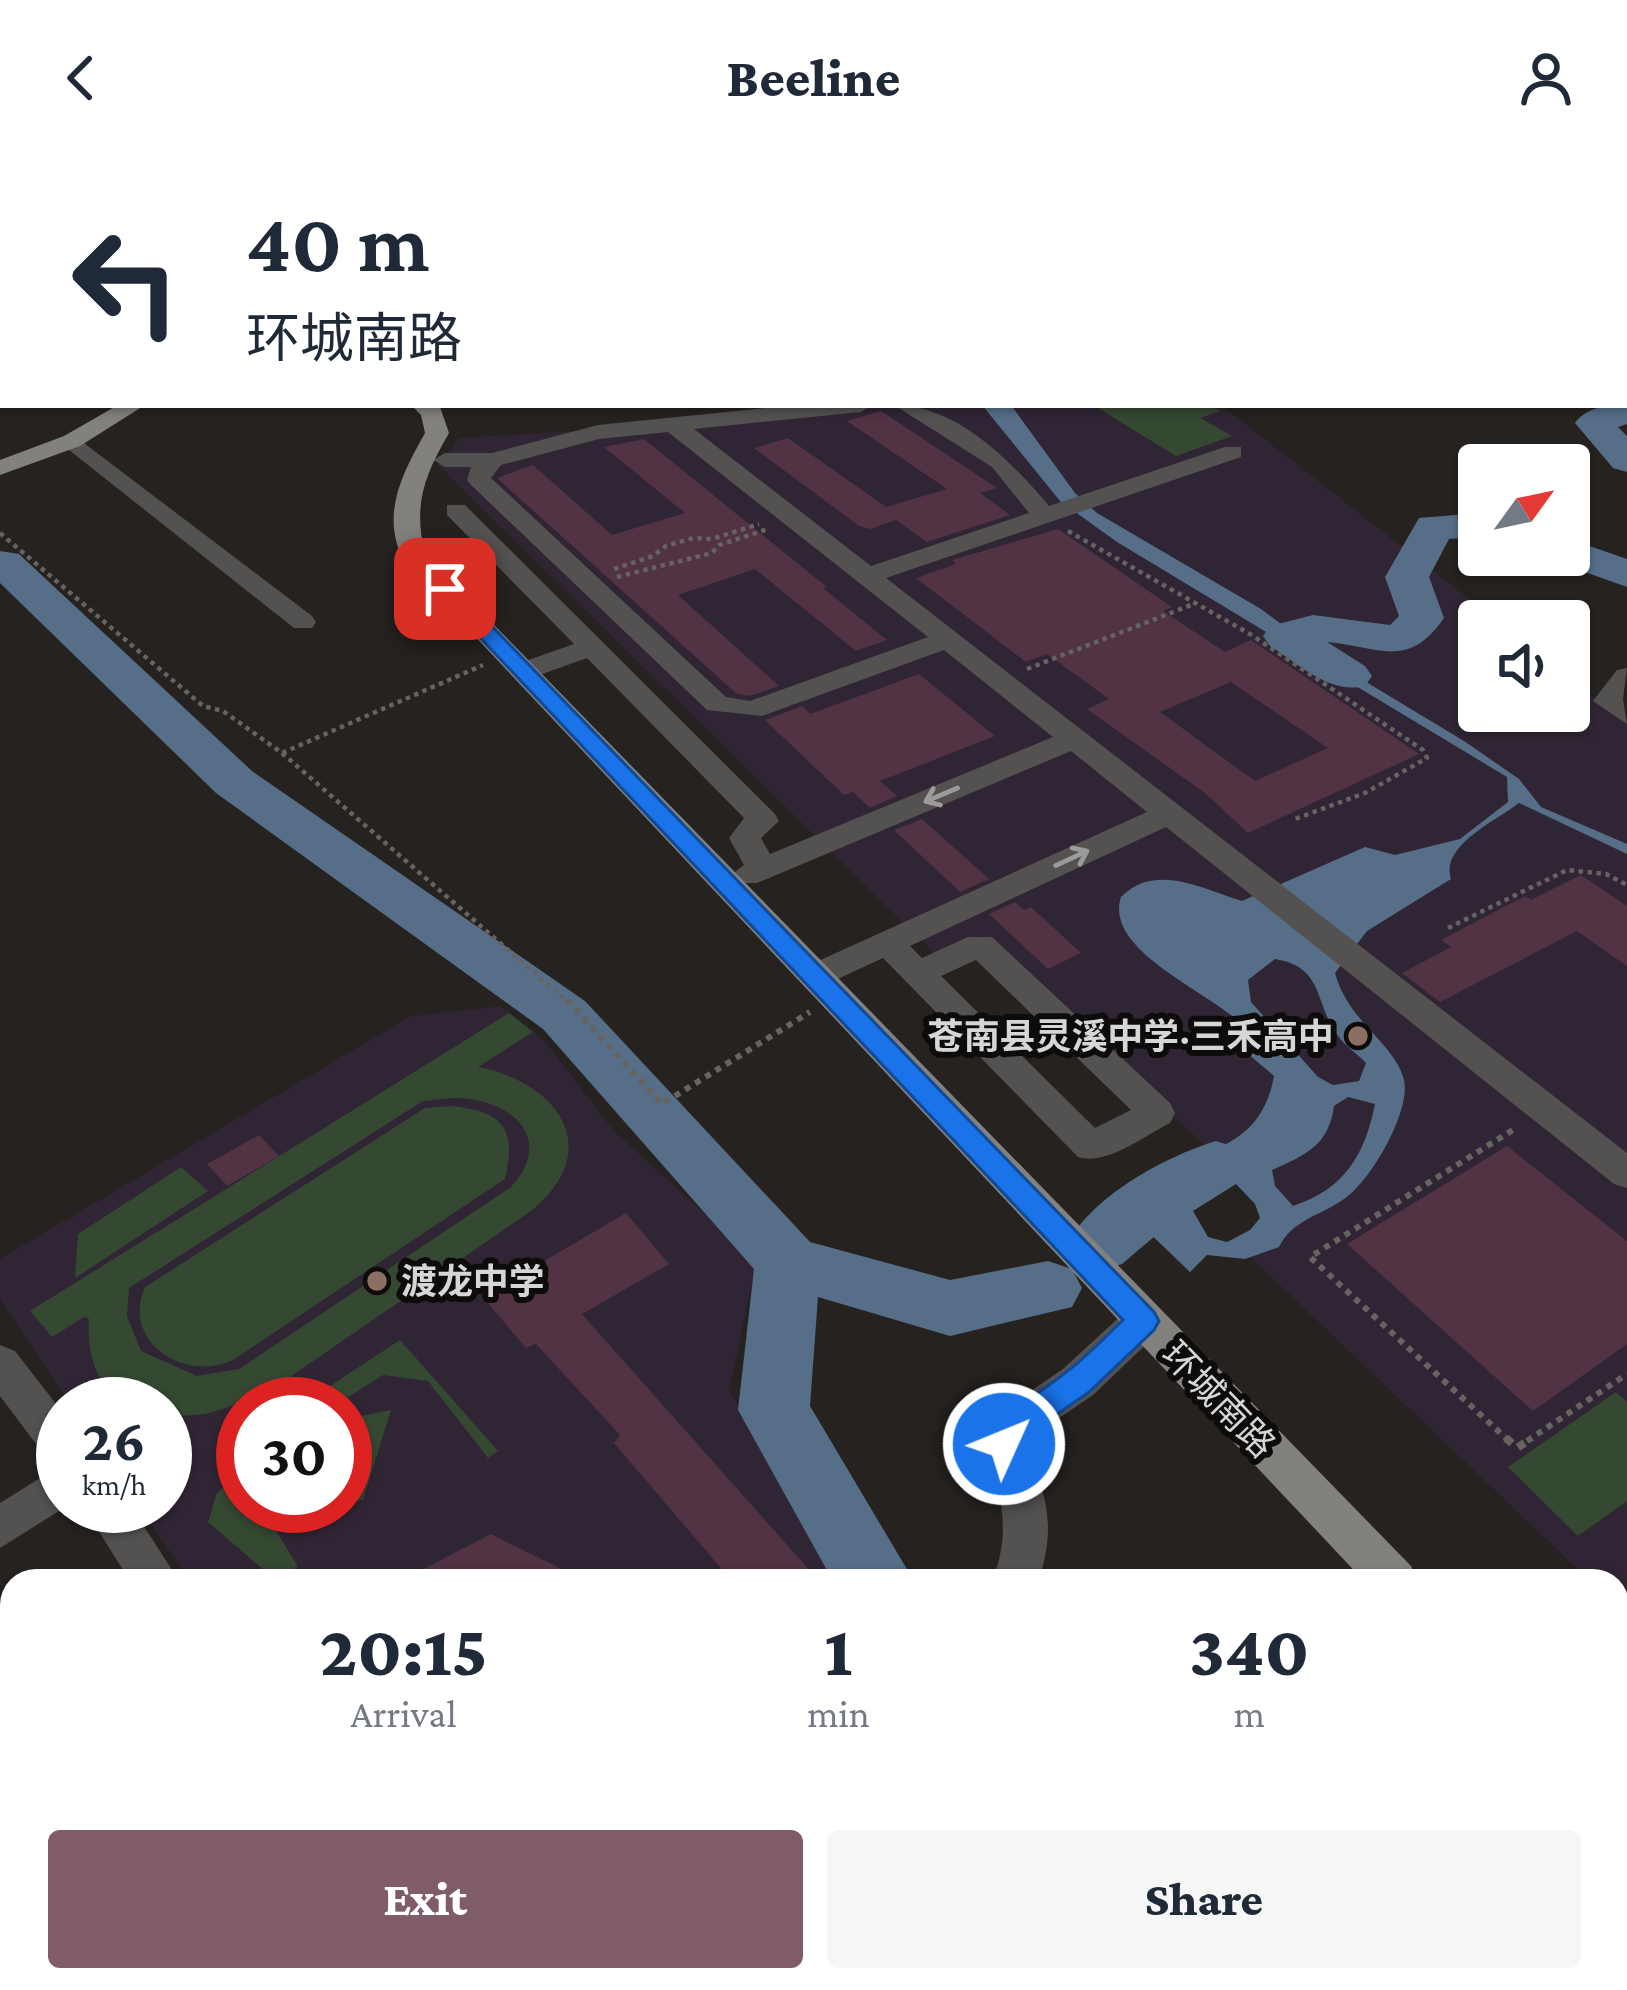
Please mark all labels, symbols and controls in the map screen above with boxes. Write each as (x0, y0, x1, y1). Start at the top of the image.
icon: back (48, 45, 114, 111)
icon: person (1513, 45, 1579, 111)
text: Beeline (726, 48, 901, 108)
text: 40 m (246, 196, 430, 289)
icon: left (48, 204, 204, 360)
text: 环城南路 (246, 309, 462, 369)
north arrow (1458, 444, 1590, 576)
map controls (1458, 444, 1590, 732)
pin (394, 538, 496, 640)
icon: arrive (412, 556, 478, 622)
button: sound (1458, 600, 1590, 732)
one-way arrow (924, 786, 961, 807)
one-way arrow (1053, 846, 1089, 868)
place label: 苍南县灵溪中学·三禾高中 (928, 1017, 1334, 1057)
marker: 苍南县灵溪中学·三禾高中 (1345, 1023, 1371, 1049)
place label: 渡龙中学 (401, 1262, 545, 1302)
marker: 渡龙中学 (364, 1268, 390, 1294)
street label: 环城南路 (1154, 1334, 1283, 1465)
speed limit sign: 30 (216, 1377, 372, 1533)
position arrow (941, 1381, 1067, 1507)
text: 26 (82, 1406, 146, 1473)
text: km/h (82, 1468, 146, 1501)
text: 20:15 (320, 1610, 488, 1690)
text: 1 (824, 1610, 852, 1690)
text: 340 (1189, 1610, 1309, 1690)
text: Arrival (351, 1692, 457, 1735)
text: min (807, 1692, 870, 1735)
text: m (1234, 1692, 1265, 1735)
button: Exit (48, 1830, 803, 1968)
button: Share (827, 1830, 1581, 1968)

